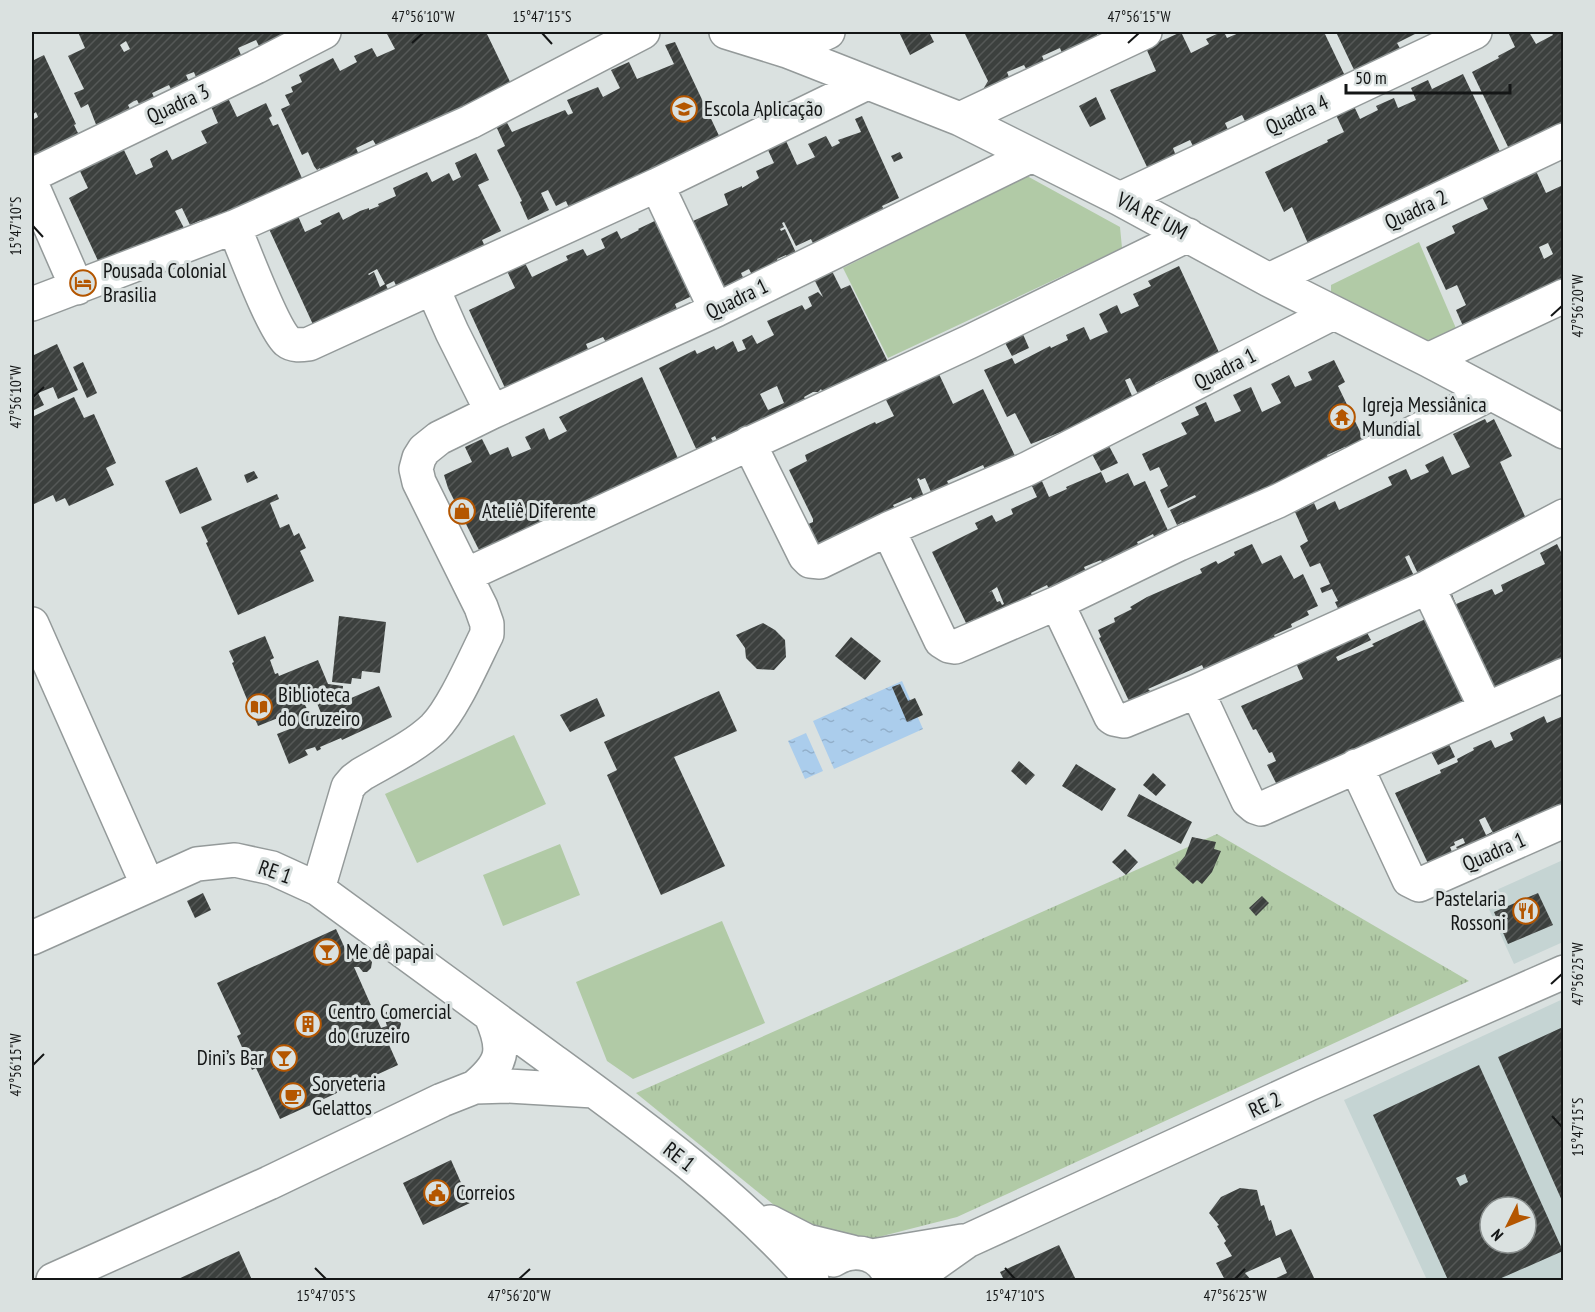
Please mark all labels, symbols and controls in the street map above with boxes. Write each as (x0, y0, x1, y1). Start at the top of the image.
text: 47°56'10"W (391, 7, 455, 26)
text: 15°47'15"S (512, 7, 572, 26)
text: 47°56'15"W (1107, 7, 1171, 26)
scale bar (1346, 57, 1510, 95)
text: 50 m (1355, 66, 1387, 89)
street label: Quadra 3 (142, 77, 213, 130)
street label: Quadra 4 (1261, 88, 1333, 141)
school or university icon: Escola Aplicação (669, 94, 699, 124)
place label: Escola Aplicação (704, 95, 823, 122)
street label: Quadra 2 (1380, 183, 1451, 236)
street label: VIA RE UM (1111, 185, 1192, 245)
text: 15°47'10"S (6, 196, 25, 256)
place label: Pousada Colonial Brasilia (103, 257, 227, 308)
hotel icon: Pousada Colonial Brasilia (68, 268, 98, 298)
street label: Quadra 1 (701, 272, 772, 325)
text: 47°56'20"W (1568, 274, 1587, 338)
street label: Quadra 1 (1189, 341, 1260, 396)
text: 47°56'10"W (6, 365, 25, 429)
place label: Igreja Messiânica Mundial (1362, 391, 1487, 442)
temple icon: Igreja Messiânica Mundial (1327, 402, 1357, 432)
shop icon: Ateliê Diferente (447, 496, 477, 526)
place label: Ateliê Diferente (482, 497, 596, 524)
place label: Biblioteca do Cruzeiro (278, 681, 360, 732)
library icon: Biblioteca do Cruzeiro (244, 692, 274, 722)
street label: Quadra 1 (1458, 826, 1530, 877)
street label: RE 1 (255, 853, 295, 890)
place label: Pastelaria Rossoni (1435, 885, 1506, 936)
restaurant icon: Pastelaria Rossoni (1511, 896, 1541, 926)
bar icon: Me dê papai (312, 937, 342, 967)
place label: Me dê papai (346, 938, 434, 965)
text: 47°56'25"W (1568, 942, 1587, 1006)
place label: Centro Comercial do Cruzeiro (328, 998, 452, 1049)
building icon: Centro Comercial do Cruzeiro (293, 1009, 323, 1039)
text: 47°56'15"W (6, 1033, 25, 1097)
bar icon: Dini’s Bar (269, 1043, 299, 1073)
place label: Dini’s Bar (197, 1044, 264, 1071)
place label: Sorveteria Gelattos (312, 1070, 386, 1121)
cafe icon: Sorveteria Gelattos (278, 1081, 308, 1111)
street label: RE 2 (1244, 1085, 1285, 1124)
text: 15°47'15"S (1568, 1097, 1587, 1157)
street label: RE 1 (658, 1136, 701, 1177)
public building icon: Correios (422, 1178, 452, 1208)
place label: Correios (456, 1179, 515, 1206)
north arrow (1478, 1195, 1538, 1255)
text: N (1487, 1225, 1507, 1245)
text: 15°47'05"S (296, 1286, 356, 1305)
text: 47°56'20"W (487, 1286, 551, 1305)
text: 15°47'10"S (985, 1286, 1045, 1305)
text: 47°56'25"W (1203, 1286, 1267, 1305)

